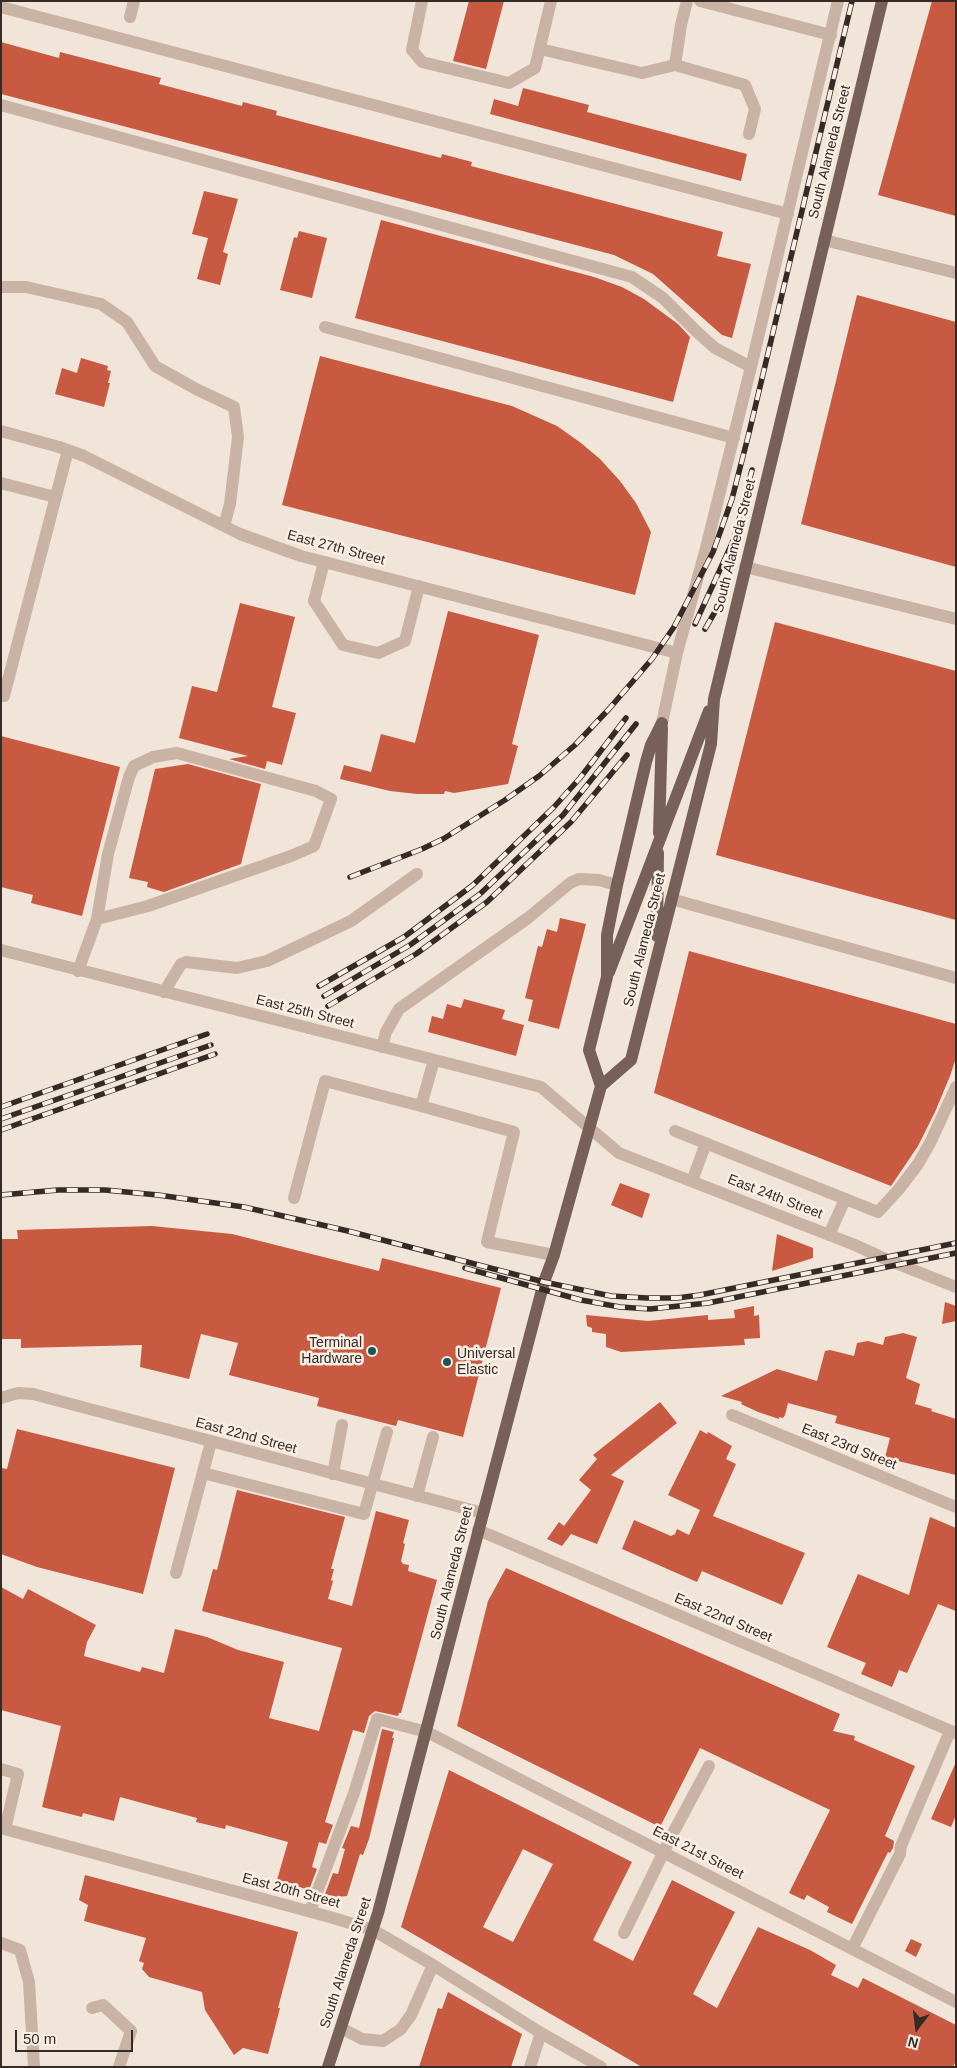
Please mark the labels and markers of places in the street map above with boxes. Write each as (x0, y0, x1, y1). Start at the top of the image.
place label: Terminal Hardware (301, 1335, 362, 1368)
marker: Terminal Hardware (366, 1345, 378, 1357)
place label: Universal Elastic (457, 1346, 515, 1378)
marker: Universal Elastic (441, 1356, 453, 1368)

